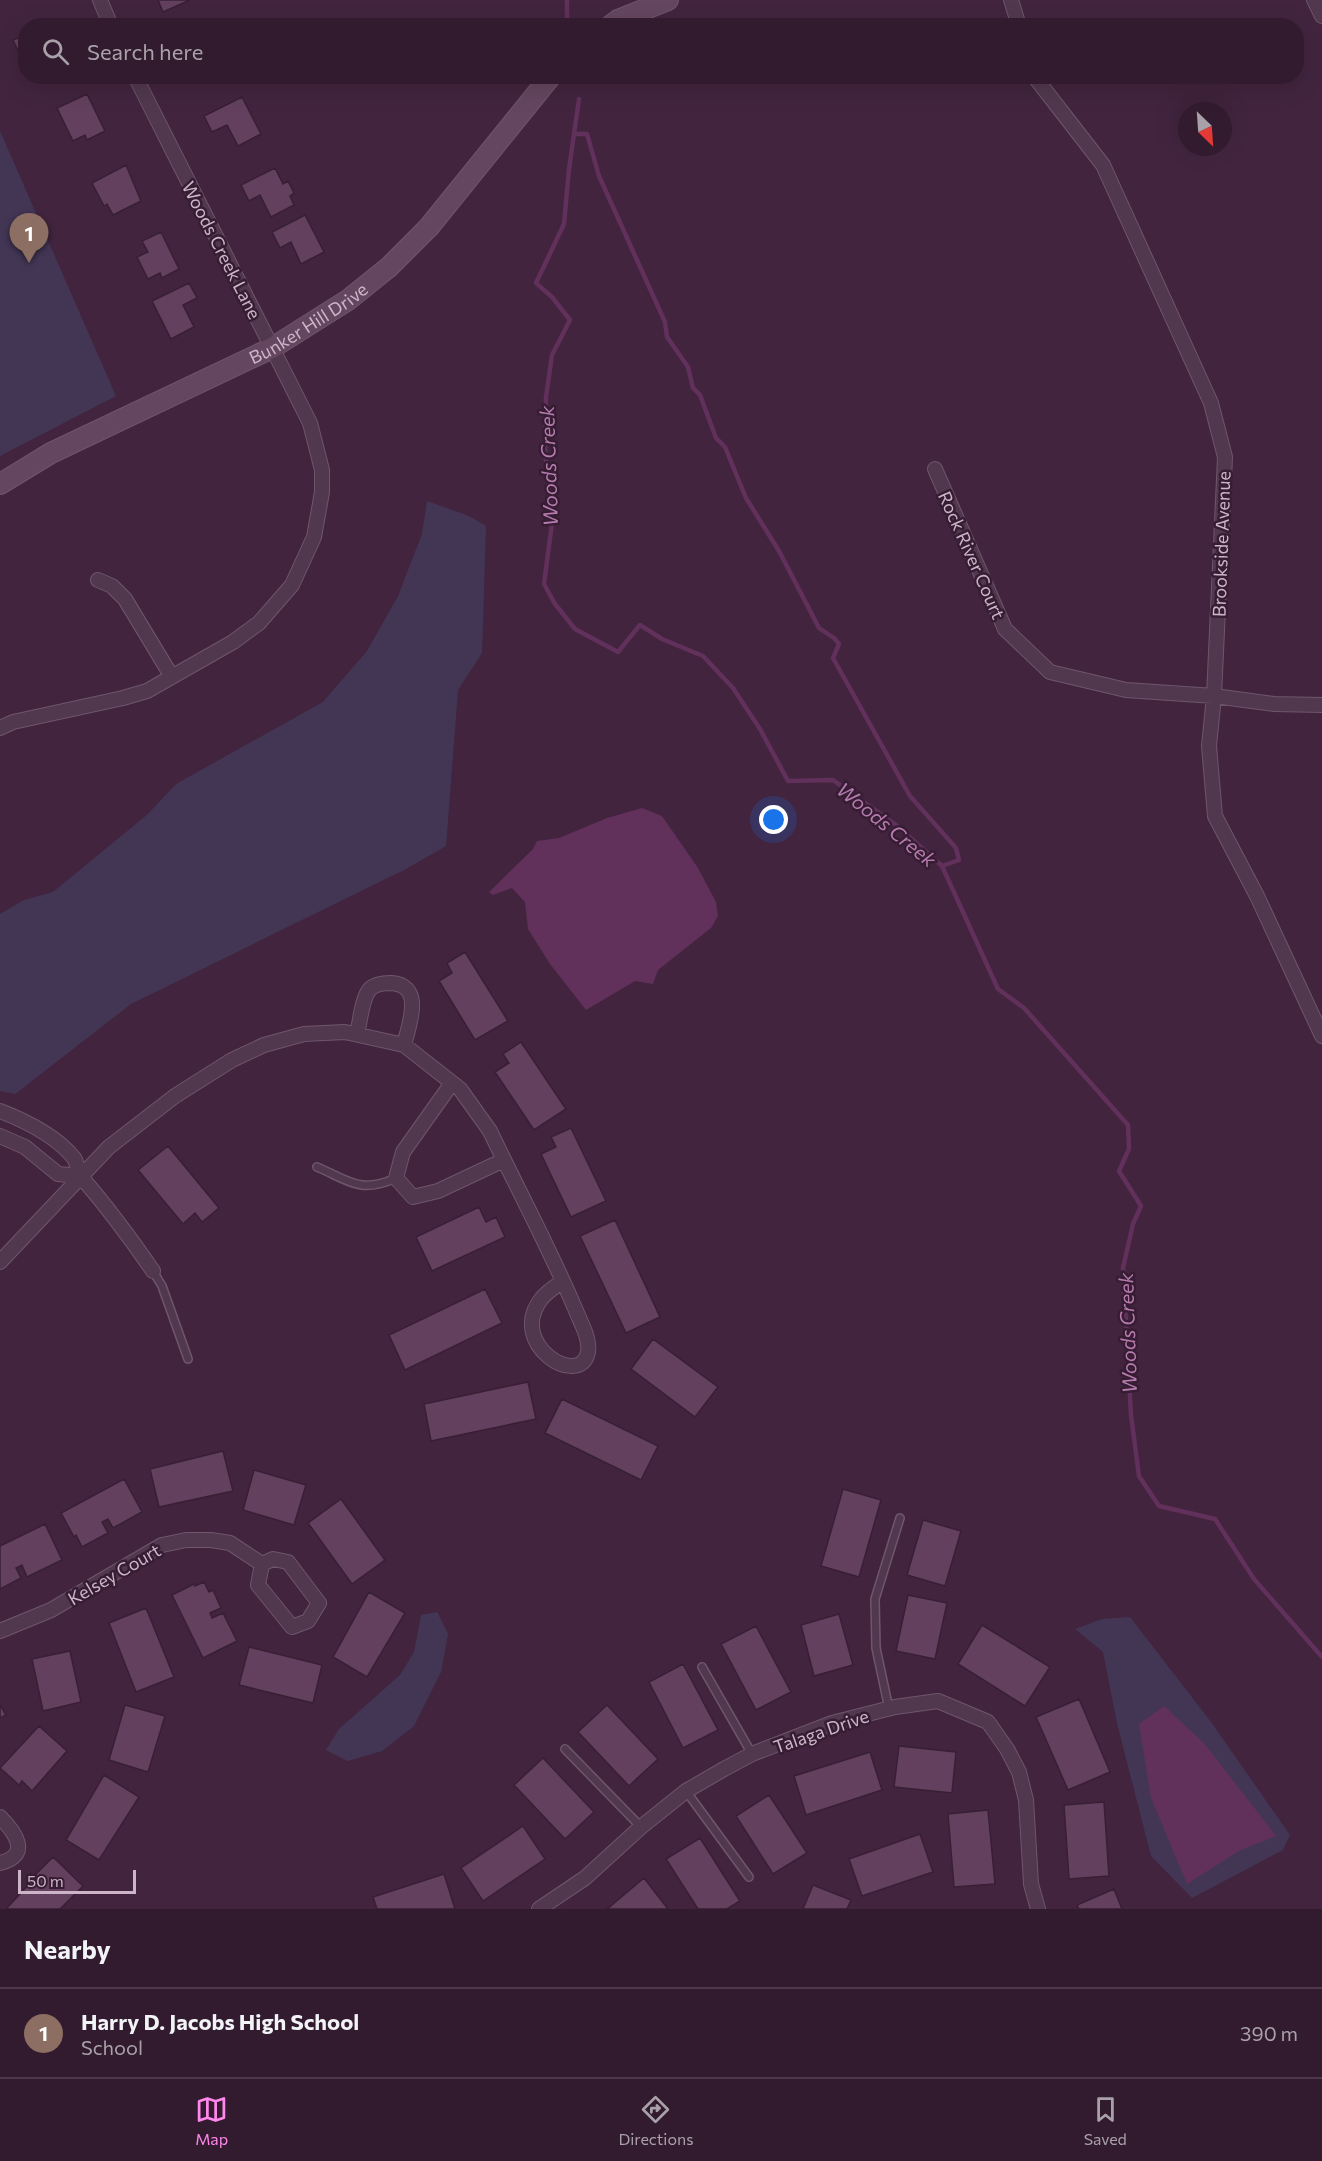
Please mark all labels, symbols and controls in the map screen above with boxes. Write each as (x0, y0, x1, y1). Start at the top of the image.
search box (18, 18, 1304, 84)
icon: search (39, 35, 72, 68)
text: Search here (87, 38, 203, 65)
north arrow (1178, 102, 1232, 156)
street label: Woods Creek Lane (178, 177, 266, 323)
pin: 1 (9, 214, 48, 263)
street label: Bunker Hill Drive (245, 278, 372, 368)
water label: Woods Creek (534, 404, 562, 527)
street label: Brookside Avenue (1207, 471, 1235, 617)
street label: Rock River Court (934, 488, 1010, 622)
water label: Woods Creek (832, 777, 942, 872)
your location (759, 805, 788, 834)
water label: Woods Creek (1113, 1271, 1141, 1394)
street label: Kelsey Court (64, 1539, 164, 1609)
street label: Talaga Drive (770, 1704, 872, 1758)
scale bar (18, 1867, 136, 1894)
text: 50 m (27, 1871, 64, 1890)
text: Nearby (24, 1933, 111, 1964)
text: Harry D. Jacobs High School (81, 2008, 359, 2035)
text: 1 (39, 2021, 48, 2045)
text: 390 m (1240, 2021, 1298, 2045)
text: School (81, 2035, 143, 2059)
tab: Map (195, 2093, 228, 2148)
tab: Directions (618, 2093, 693, 2148)
tab: Saved (1084, 2093, 1127, 2148)

